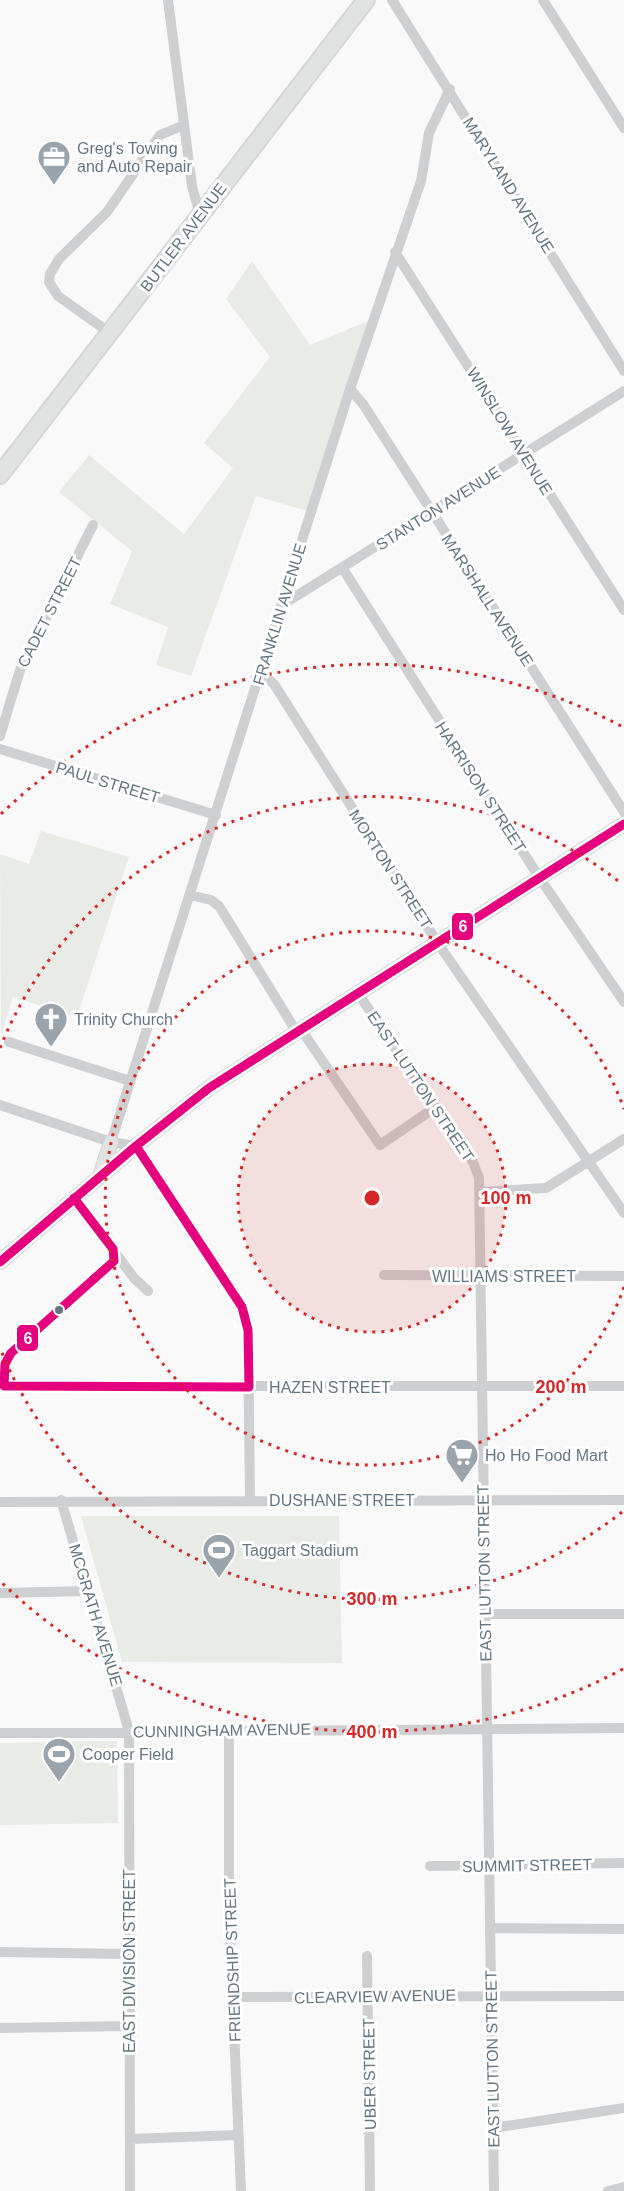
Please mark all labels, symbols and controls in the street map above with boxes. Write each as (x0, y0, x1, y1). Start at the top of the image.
street label: MARYLAND AVENUE (460, 114, 557, 256)
office icon: Greg's Towing and Auto Repair (36, 139, 72, 186)
place label: Greg's Towing and Auto Repair (77, 140, 192, 175)
street label: BUTLER AVENUE (137, 180, 230, 295)
street label: WINSLOW AVENUE (464, 365, 556, 498)
street label: STANTON AVENUE (373, 463, 503, 554)
street label: MARSHALL AVENUE (439, 531, 537, 669)
street label: FRANKLIN AVENUE (250, 541, 309, 687)
street label: CADET STREET (14, 554, 85, 670)
street label: HARRISON STREET (432, 719, 529, 856)
street label: PAUL STREET (54, 759, 162, 806)
street label: MORTON STREET (346, 807, 435, 932)
line badge: 6 (451, 912, 474, 941)
text: 6 (459, 918, 468, 935)
church icon: Trinity Church (33, 1001, 69, 1048)
street label: EAST LUTTON STREET (364, 1008, 477, 1165)
place label: Trinity Church (74, 1011, 173, 1028)
centre of rings (362, 1188, 382, 1208)
text: 100 m (480, 1188, 532, 1208)
street label: WILLIAMS STREET (432, 1268, 576, 1285)
unlabelled marker (53, 1304, 65, 1316)
line badge: 6 (16, 1324, 39, 1352)
text: 6 (24, 1330, 33, 1347)
text: 200 m (535, 1377, 587, 1397)
street label: HAZEN STREET (269, 1379, 391, 1396)
supermarket icon: Ho Ho Food Mart (444, 1437, 480, 1484)
place label: Ho Ho Food Mart (485, 1447, 608, 1464)
street label: EAST LUTTON STREET (474, 1484, 495, 1662)
street label: DUSHANE STREET (269, 1492, 415, 1509)
sports icon: Taggart Stadium (201, 1532, 237, 1579)
street label: MCGRATH AVENUE (66, 1542, 125, 1688)
place label: Taggart Stadium (242, 1542, 359, 1559)
text: 300 m (346, 1589, 398, 1609)
street label: CUNNINGHAM AVENUE (133, 1720, 311, 1741)
text: 400 m (346, 1722, 398, 1742)
sports icon: Cooper Field (41, 1736, 77, 1783)
place label: Cooper Field (82, 1746, 174, 1763)
street label: SUMMIT STREET (462, 1856, 593, 1875)
street label: EAST DIVISION STREET (121, 1869, 138, 2053)
street label: FRIENDSHIP STREET (221, 1877, 244, 2042)
street label: EAST LUTTON STREET (482, 1970, 503, 2148)
street label: CLEARVIEW AVENUE (294, 1987, 456, 2006)
street label: UBER STREET (360, 2018, 379, 2130)

